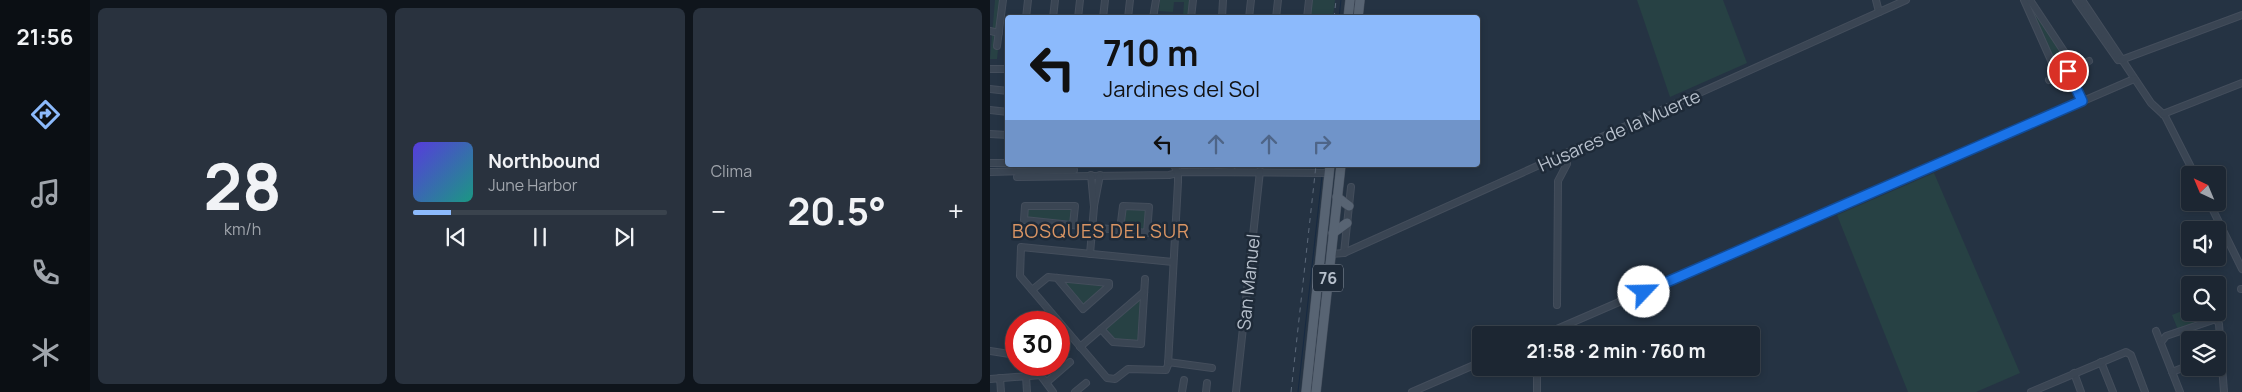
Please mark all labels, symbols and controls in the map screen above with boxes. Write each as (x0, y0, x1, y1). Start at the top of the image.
text: 21:56 (17, 22, 73, 52)
text: 710 m (1103, 29, 1199, 77)
icon: left (1020, 35, 1085, 100)
pin (2047, 50, 2089, 92)
icon: arrive (2054, 57, 2082, 85)
text: Jardines del Sol (1103, 74, 1260, 104)
street label: Húsares de la Muerte (1534, 83, 1704, 177)
icon: directions (28, 97, 63, 132)
icon: left (1149, 130, 1177, 158)
icon: ahead (1202, 130, 1230, 158)
icon: ahead (1255, 130, 1283, 158)
icon: right (1308, 130, 1336, 158)
text: 28 (203, 141, 282, 230)
text: Northbound (488, 148, 600, 174)
text: Clima (711, 160, 752, 182)
north arrow (2181, 166, 2226, 211)
map controls (2181, 166, 2226, 376)
text: June Harbor (488, 174, 578, 196)
icon: music (28, 176, 63, 211)
text: 20.5° (788, 184, 886, 236)
text: − (711, 192, 726, 230)
text: + (948, 192, 964, 230)
text: km/h (224, 218, 261, 240)
district label: BOSQUES DEL SUR (1012, 218, 1190, 244)
button: sound (2181, 221, 2226, 266)
icon: previous (442, 223, 470, 251)
icon: pause (526, 223, 554, 251)
icon: next (610, 223, 638, 251)
street label: San Manuel (1231, 233, 1265, 331)
icon: phone (28, 255, 63, 290)
road number: 76 (1313, 264, 1343, 292)
position arrow (1617, 265, 1669, 317)
button: search (2181, 276, 2226, 321)
speed limit sign: 30 (1005, 311, 1070, 376)
button: layers (2181, 331, 2226, 376)
icon: climate (28, 335, 63, 370)
text: 21:58 · 2 min · 760 m (1527, 338, 1705, 364)

